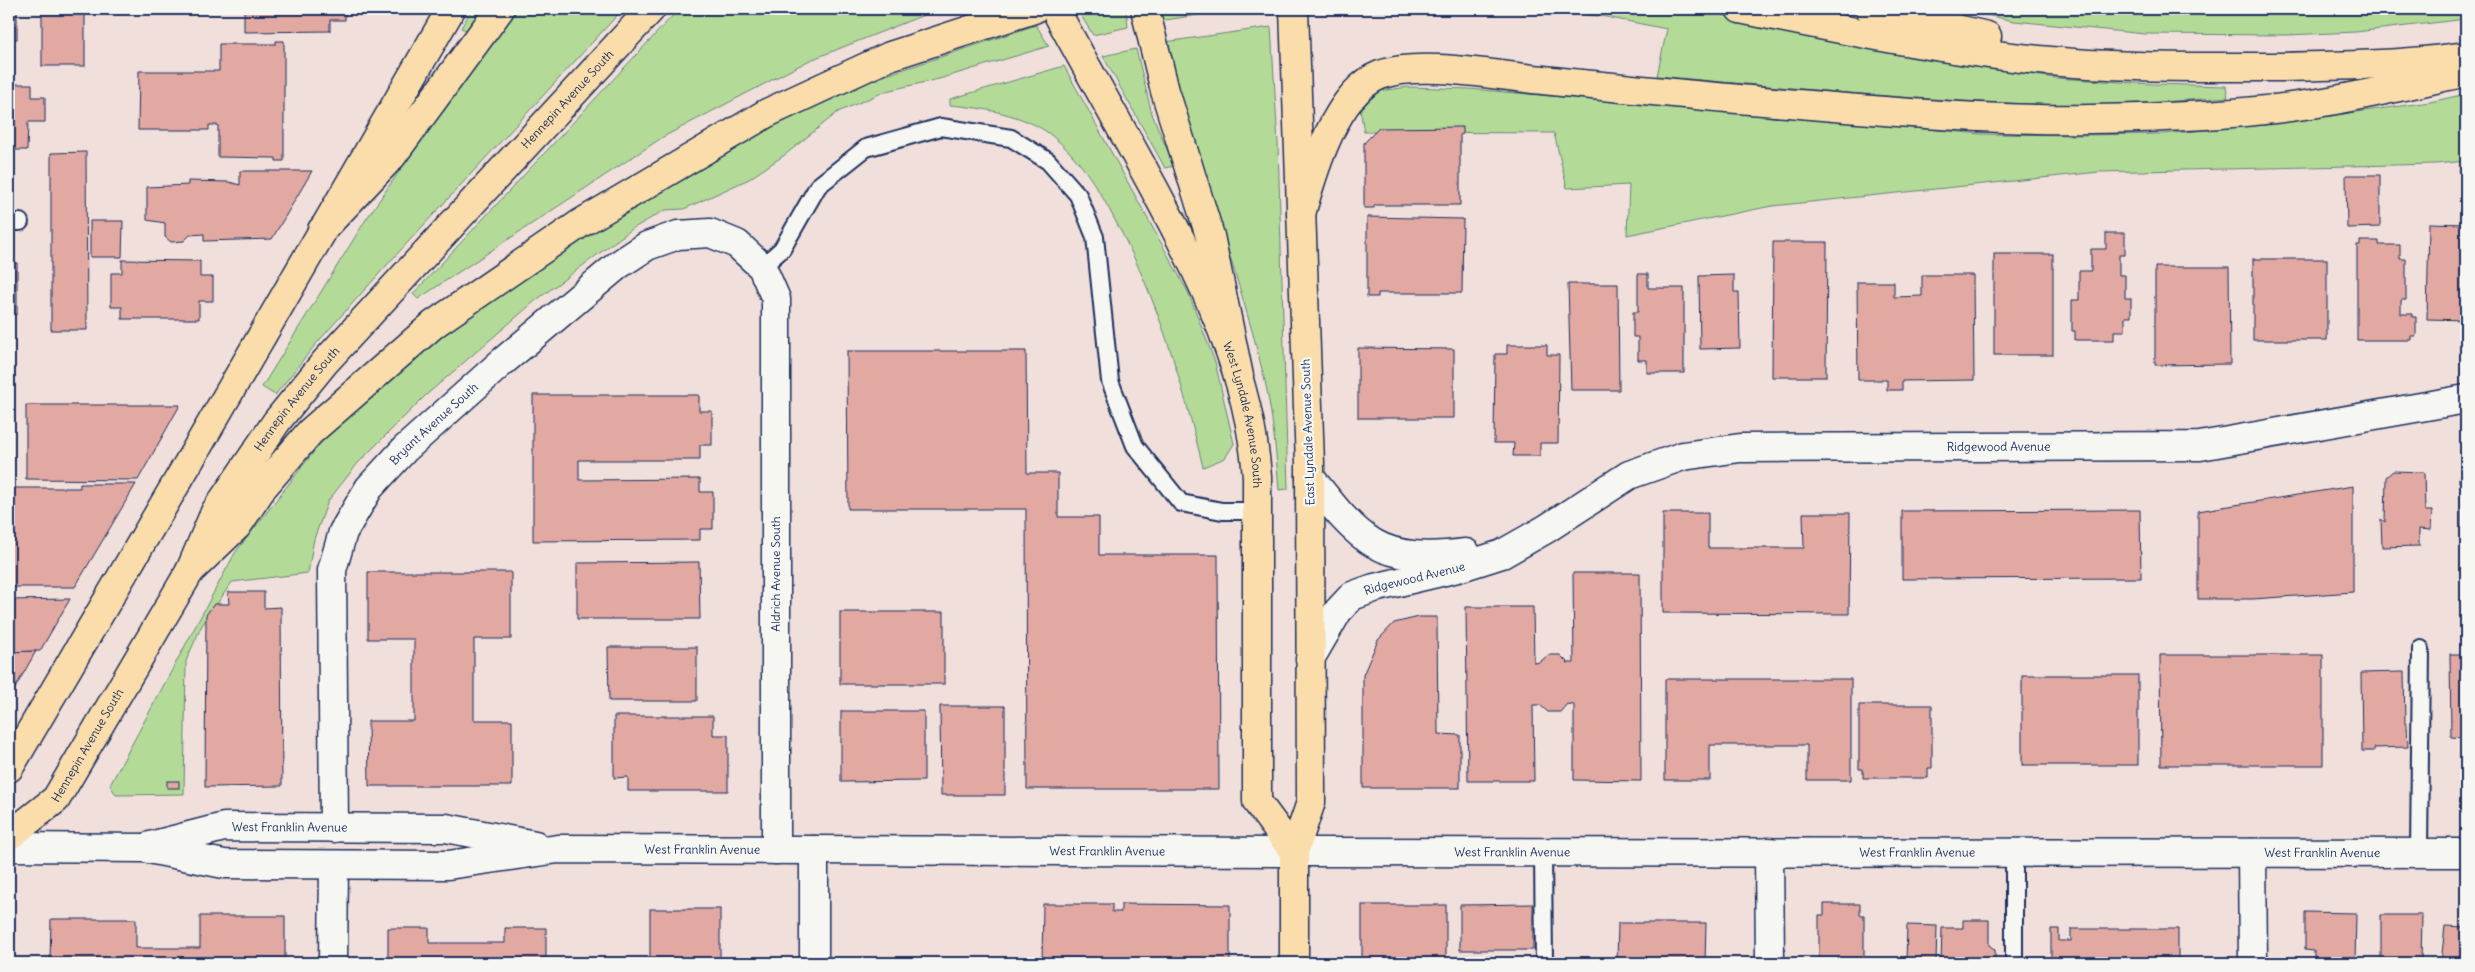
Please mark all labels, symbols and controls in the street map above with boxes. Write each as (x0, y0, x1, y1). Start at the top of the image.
street label: Hennepin Avenue South (518, 46, 617, 152)
street label: West Lyndale Avenue South (1220, 339, 1265, 488)
street label: Hennepin Avenue South (251, 343, 342, 454)
street label: East Lyndale Avenue South (1297, 358, 1318, 506)
street label: Bryant Avenue South (386, 379, 481, 468)
street label: Ridgewood Avenue (1947, 439, 2050, 454)
street label: Aldrich Avenue South (768, 516, 783, 632)
street label: Ridgewood Avenue (1362, 558, 1467, 598)
street label: Hennepin Avenue South (48, 686, 126, 805)
street label: West Franklin Avenue (232, 819, 348, 835)
street label: West Franklin Avenue (644, 841, 760, 857)
street label: West Franklin Avenue (1049, 843, 1165, 858)
street label: West Franklin Avenue (1454, 844, 1570, 859)
street label: West Franklin Avenue (1859, 844, 1975, 860)
street label: West Franklin Avenue (2264, 845, 2380, 860)

